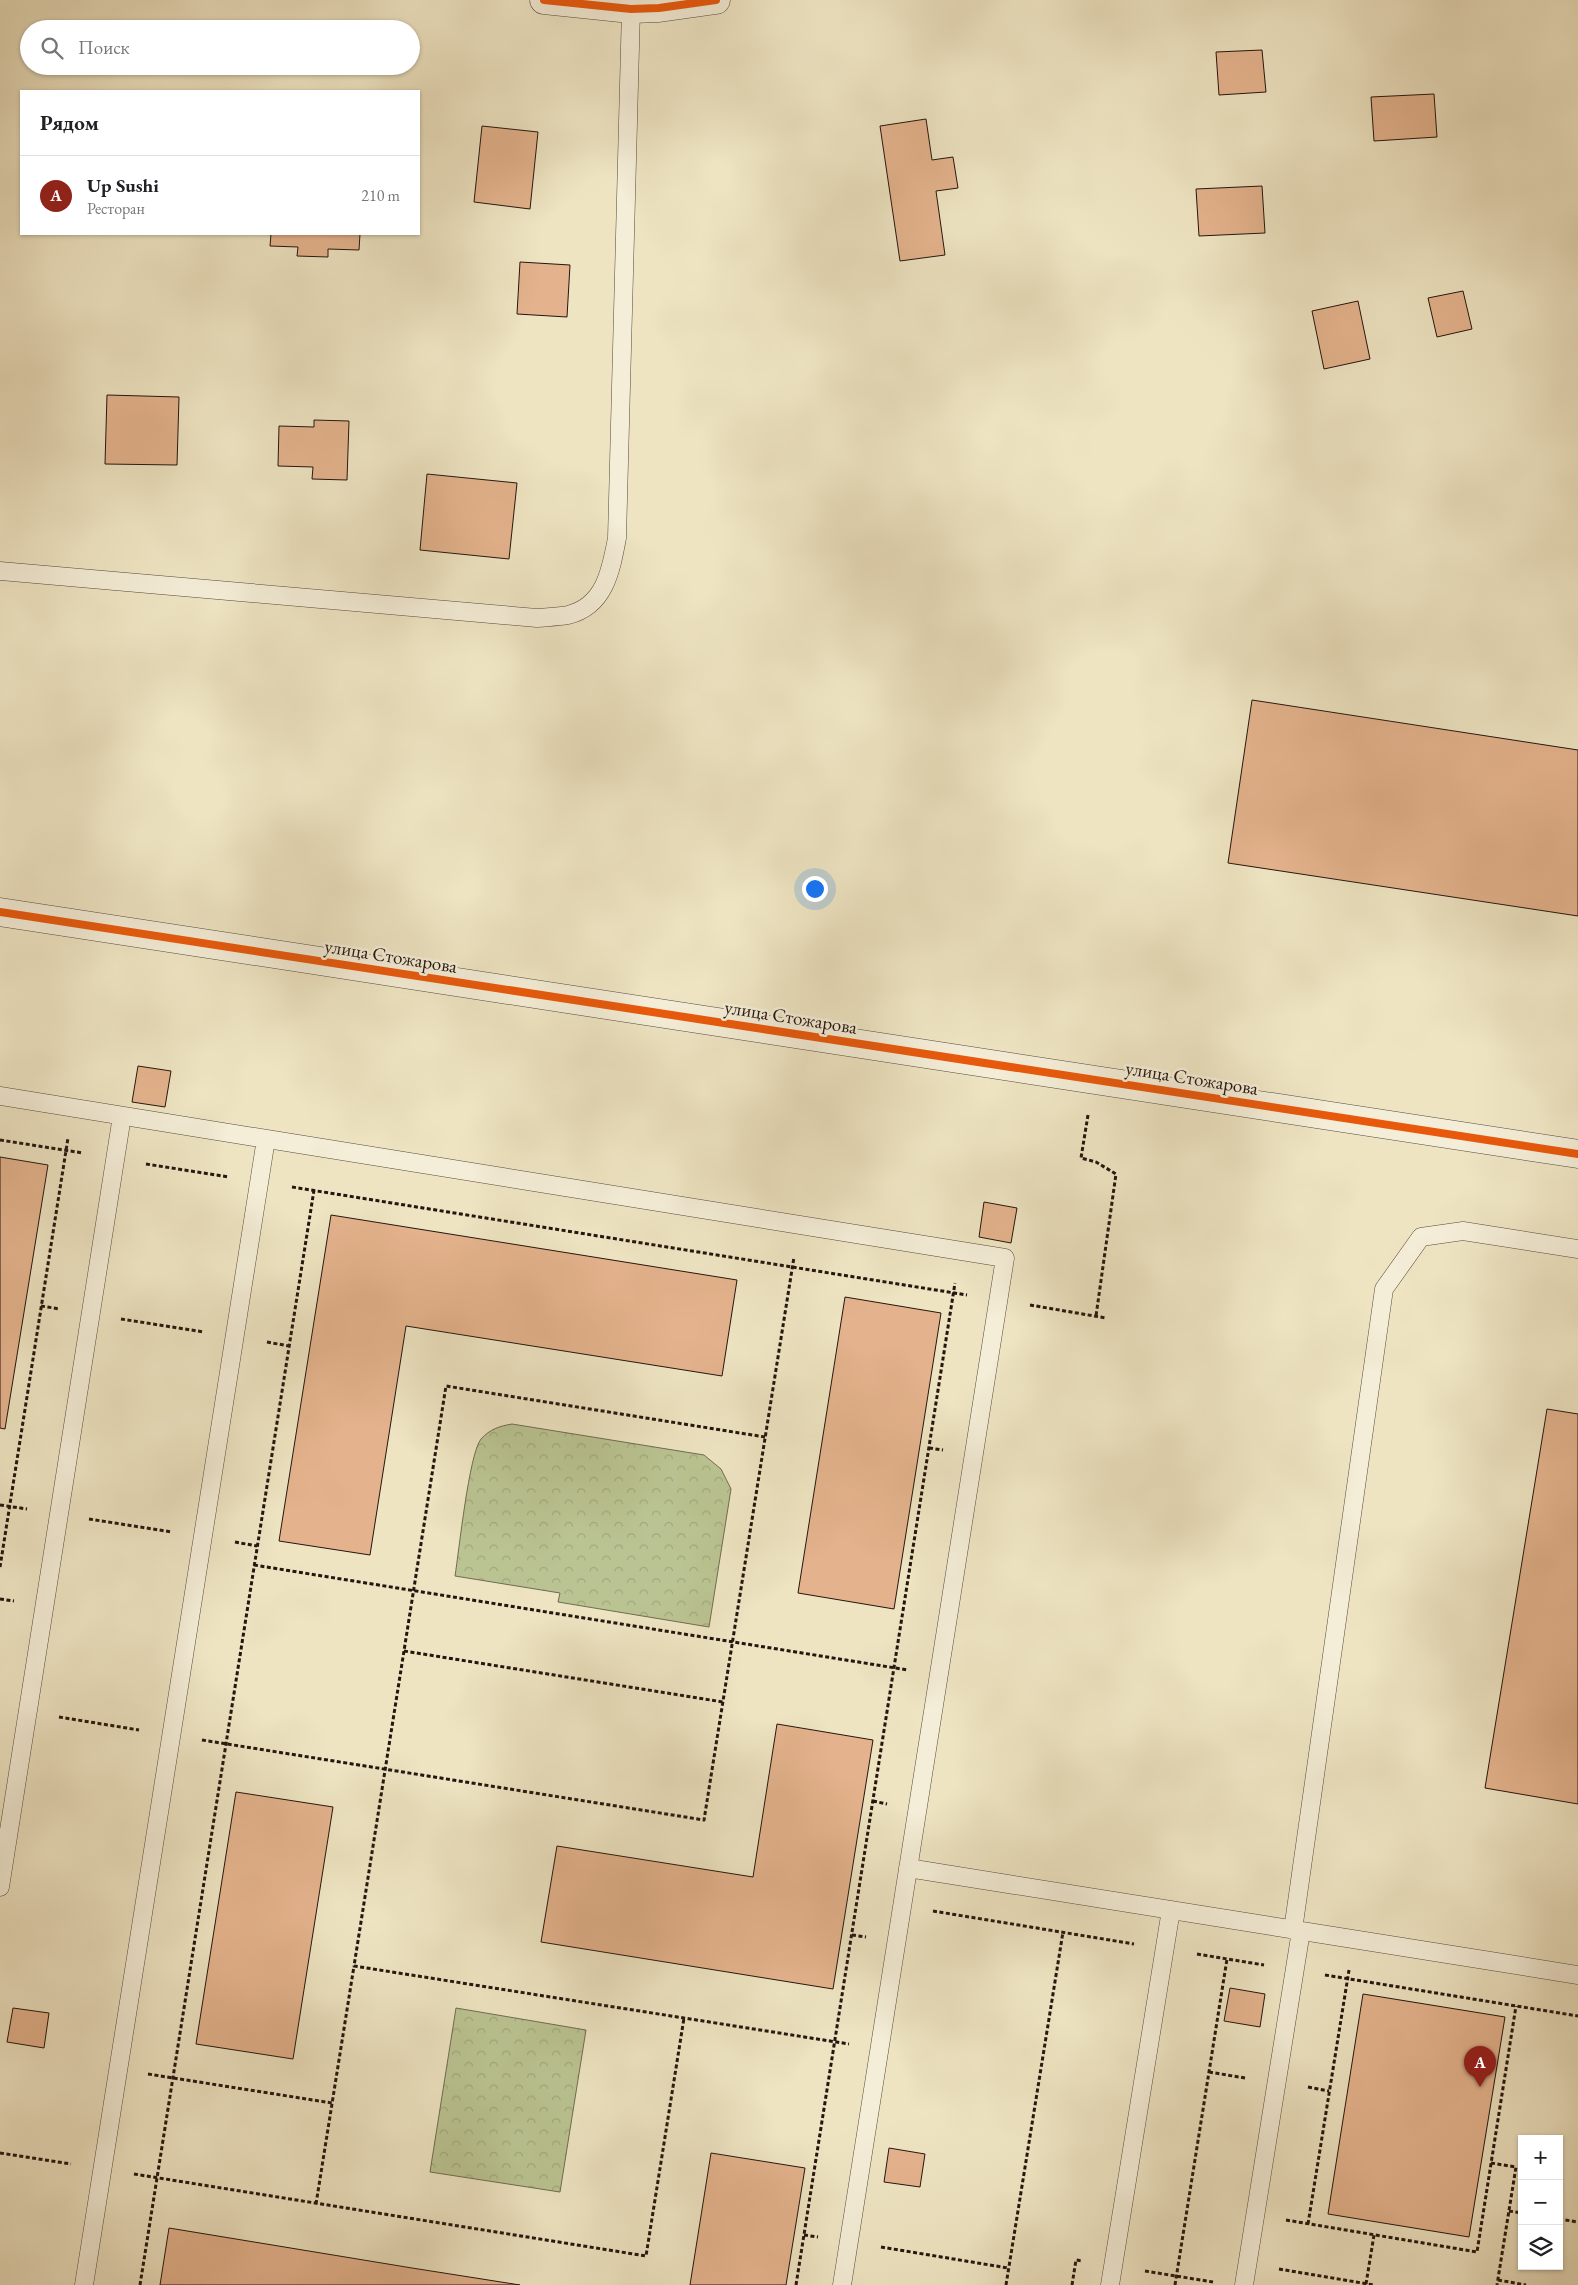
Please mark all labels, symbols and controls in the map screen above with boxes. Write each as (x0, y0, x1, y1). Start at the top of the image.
search box (20, 20, 420, 75)
icon: search (38, 34, 66, 62)
text: Поиск (78, 35, 130, 60)
text: Рядом (40, 109, 99, 136)
text: Up Sushi (87, 173, 159, 198)
text: A (50, 185, 62, 206)
text: 210 m (361, 185, 400, 206)
text: Ресторан (87, 198, 145, 219)
your location (802, 876, 828, 902)
street label: улица Стожарова (323, 933, 459, 979)
street label: улица Стожарова (723, 994, 859, 1040)
street label: улица Стожарова (1124, 1055, 1260, 1101)
pin: A (1464, 2046, 1496, 2087)
map controls (1518, 2135, 1563, 2270)
button: + (1518, 2135, 1563, 2180)
button: − (1518, 2180, 1563, 2225)
button: layers (1518, 2225, 1563, 2270)

